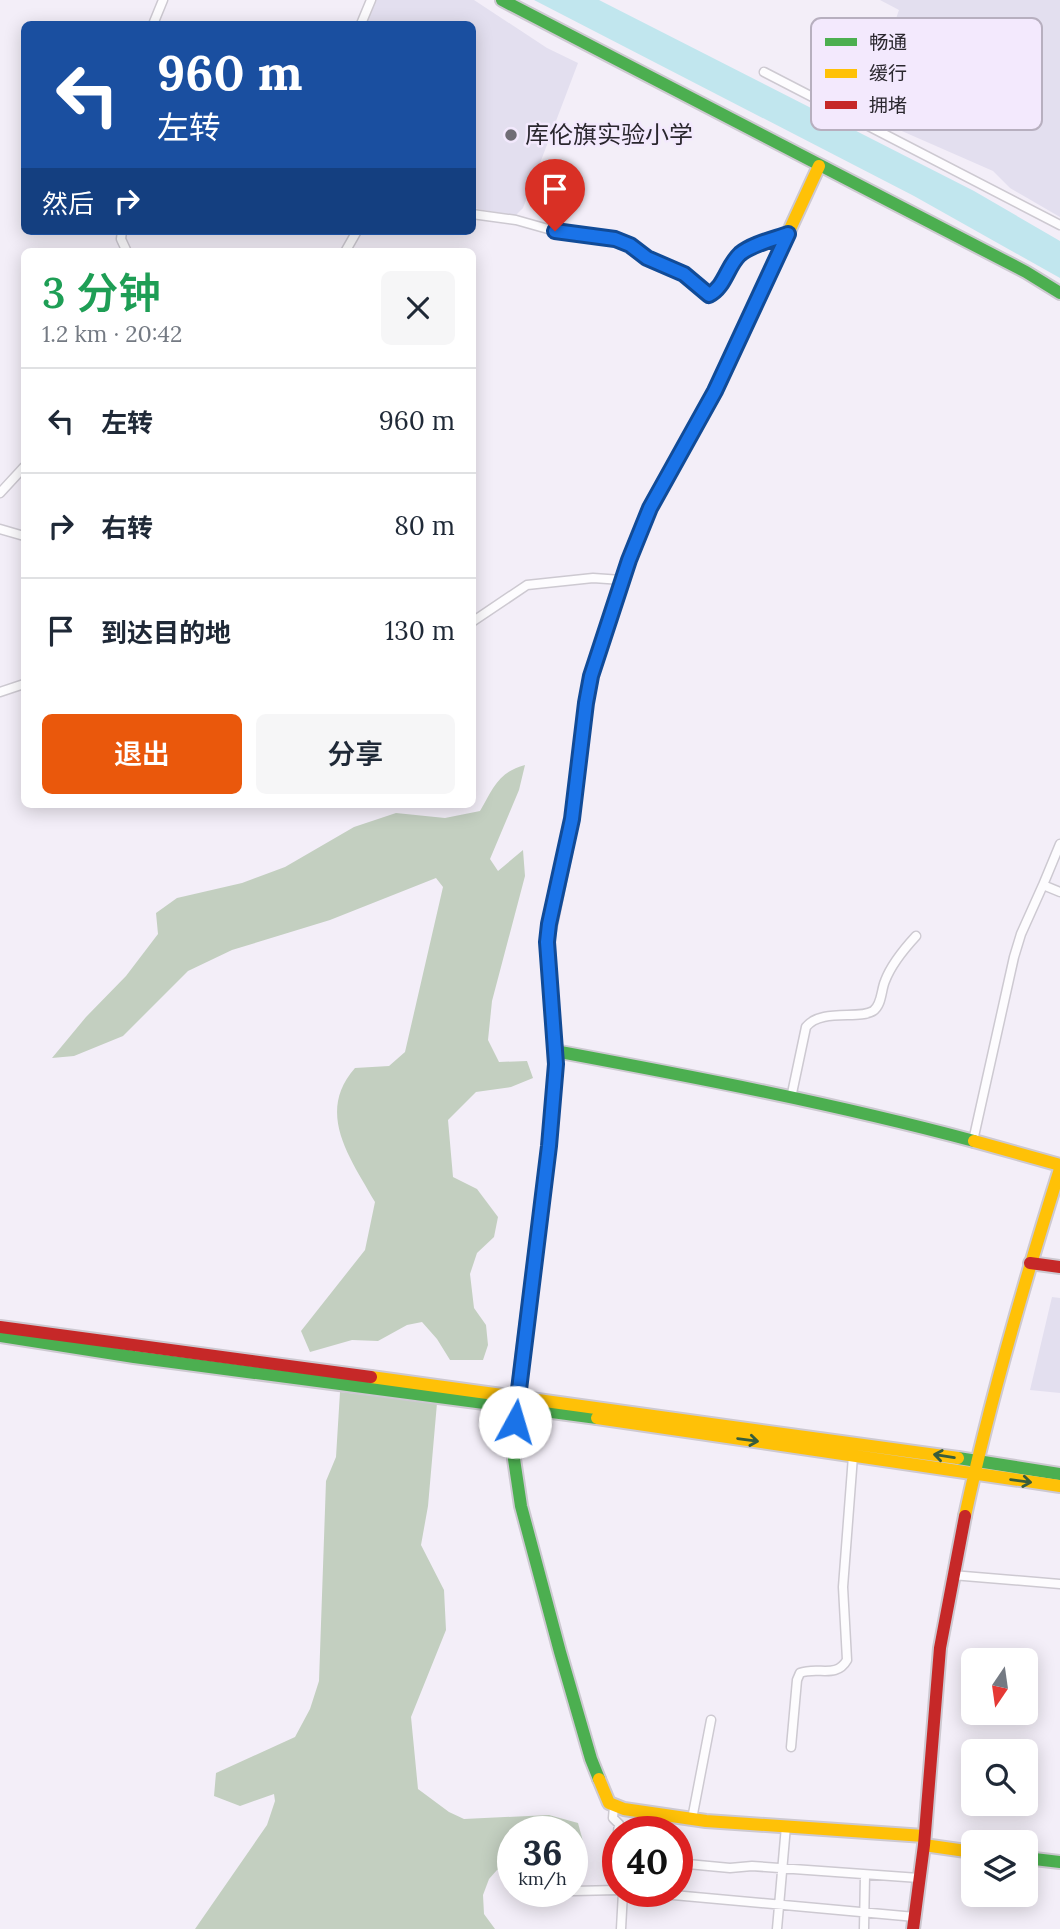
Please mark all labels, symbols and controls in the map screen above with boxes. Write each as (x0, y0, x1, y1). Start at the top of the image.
legend (811, 18, 1042, 130)
text: 畅通 (869, 30, 907, 54)
text: 960 m (157, 41, 303, 103)
icon: left (42, 49, 133, 140)
text: 缓行 (869, 61, 907, 85)
text: 拥堵 (869, 93, 907, 117)
text: 左转 (157, 107, 221, 148)
place label: 库伦旗实验小学 (525, 119, 693, 150)
marker: 库伦旗实验小学 (503, 127, 519, 143)
pin (525, 159, 585, 231)
icon: arrive (536, 170, 574, 208)
icon: right (108, 182, 146, 220)
text: 然后 (42, 187, 94, 220)
text: 3 分钟 (42, 266, 161, 320)
button: close (381, 271, 455, 345)
text: 1.2 km · 20:42 (42, 319, 182, 348)
icon: left (42, 402, 80, 440)
text: 960 m (379, 404, 455, 437)
text: 左转 (101, 406, 153, 439)
icon: right (42, 507, 80, 545)
text: 80 m (394, 509, 455, 542)
text: 右转 (101, 511, 153, 544)
icon: arrive (42, 612, 80, 650)
text: 130 m (385, 614, 455, 647)
text: 到达目的地 (101, 616, 231, 649)
button: 退出 (42, 714, 242, 794)
button: 分享 (256, 714, 455, 794)
position arrow (478, 1385, 552, 1459)
one-way arrow (736, 1434, 759, 1447)
one-way arrow (933, 1449, 956, 1462)
one-way arrow (1009, 1474, 1032, 1487)
north arrow (961, 1648, 1038, 1726)
map controls (961, 1648, 1038, 1907)
button: search (961, 1739, 1038, 1816)
speed limit sign: 40 (602, 1816, 693, 1907)
text: 36 (523, 1830, 562, 1875)
button: layers (961, 1830, 1038, 1907)
text: km/h (518, 1867, 567, 1890)

